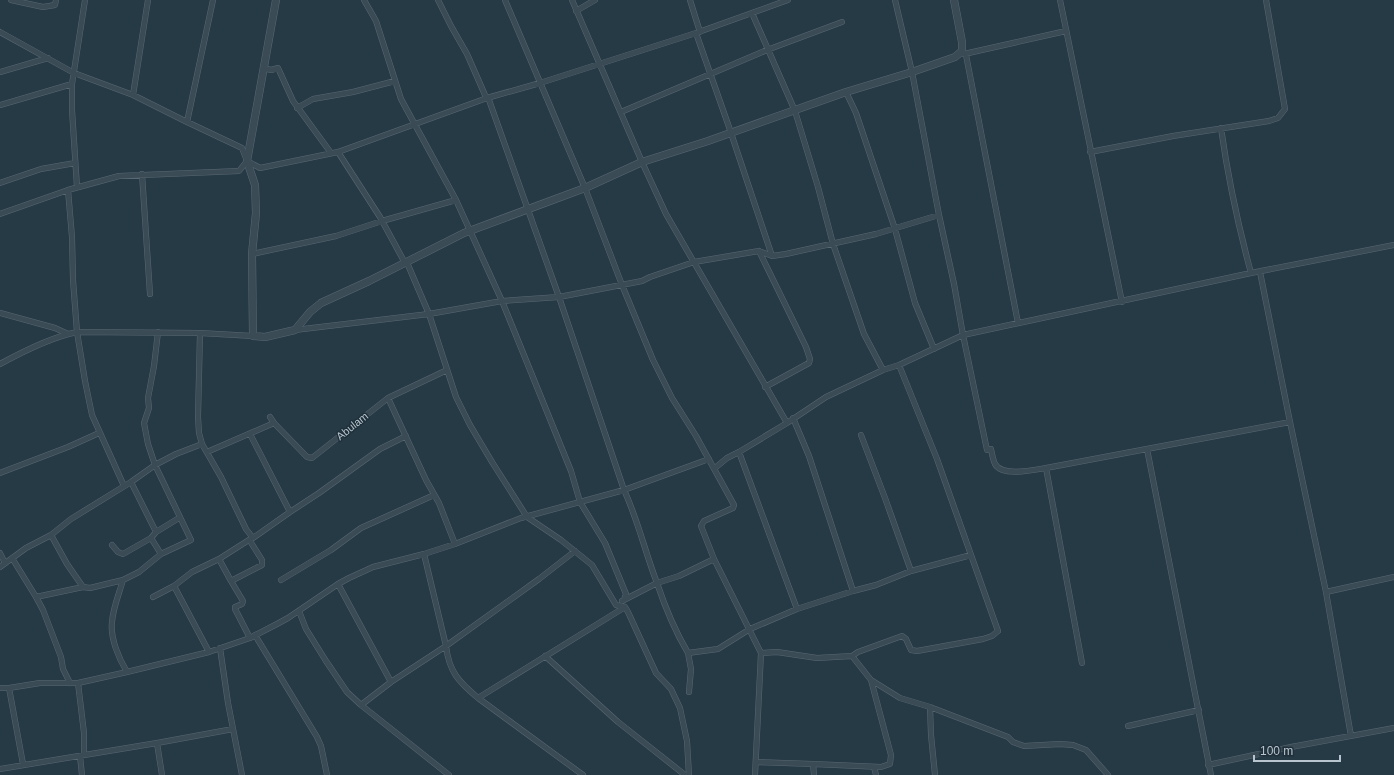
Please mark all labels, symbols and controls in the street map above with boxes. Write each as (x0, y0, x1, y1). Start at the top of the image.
street label: Abulam (334, 410, 370, 442)
scale bar (1254, 737, 1340, 763)
text: 100 m (1260, 744, 1293, 758)

